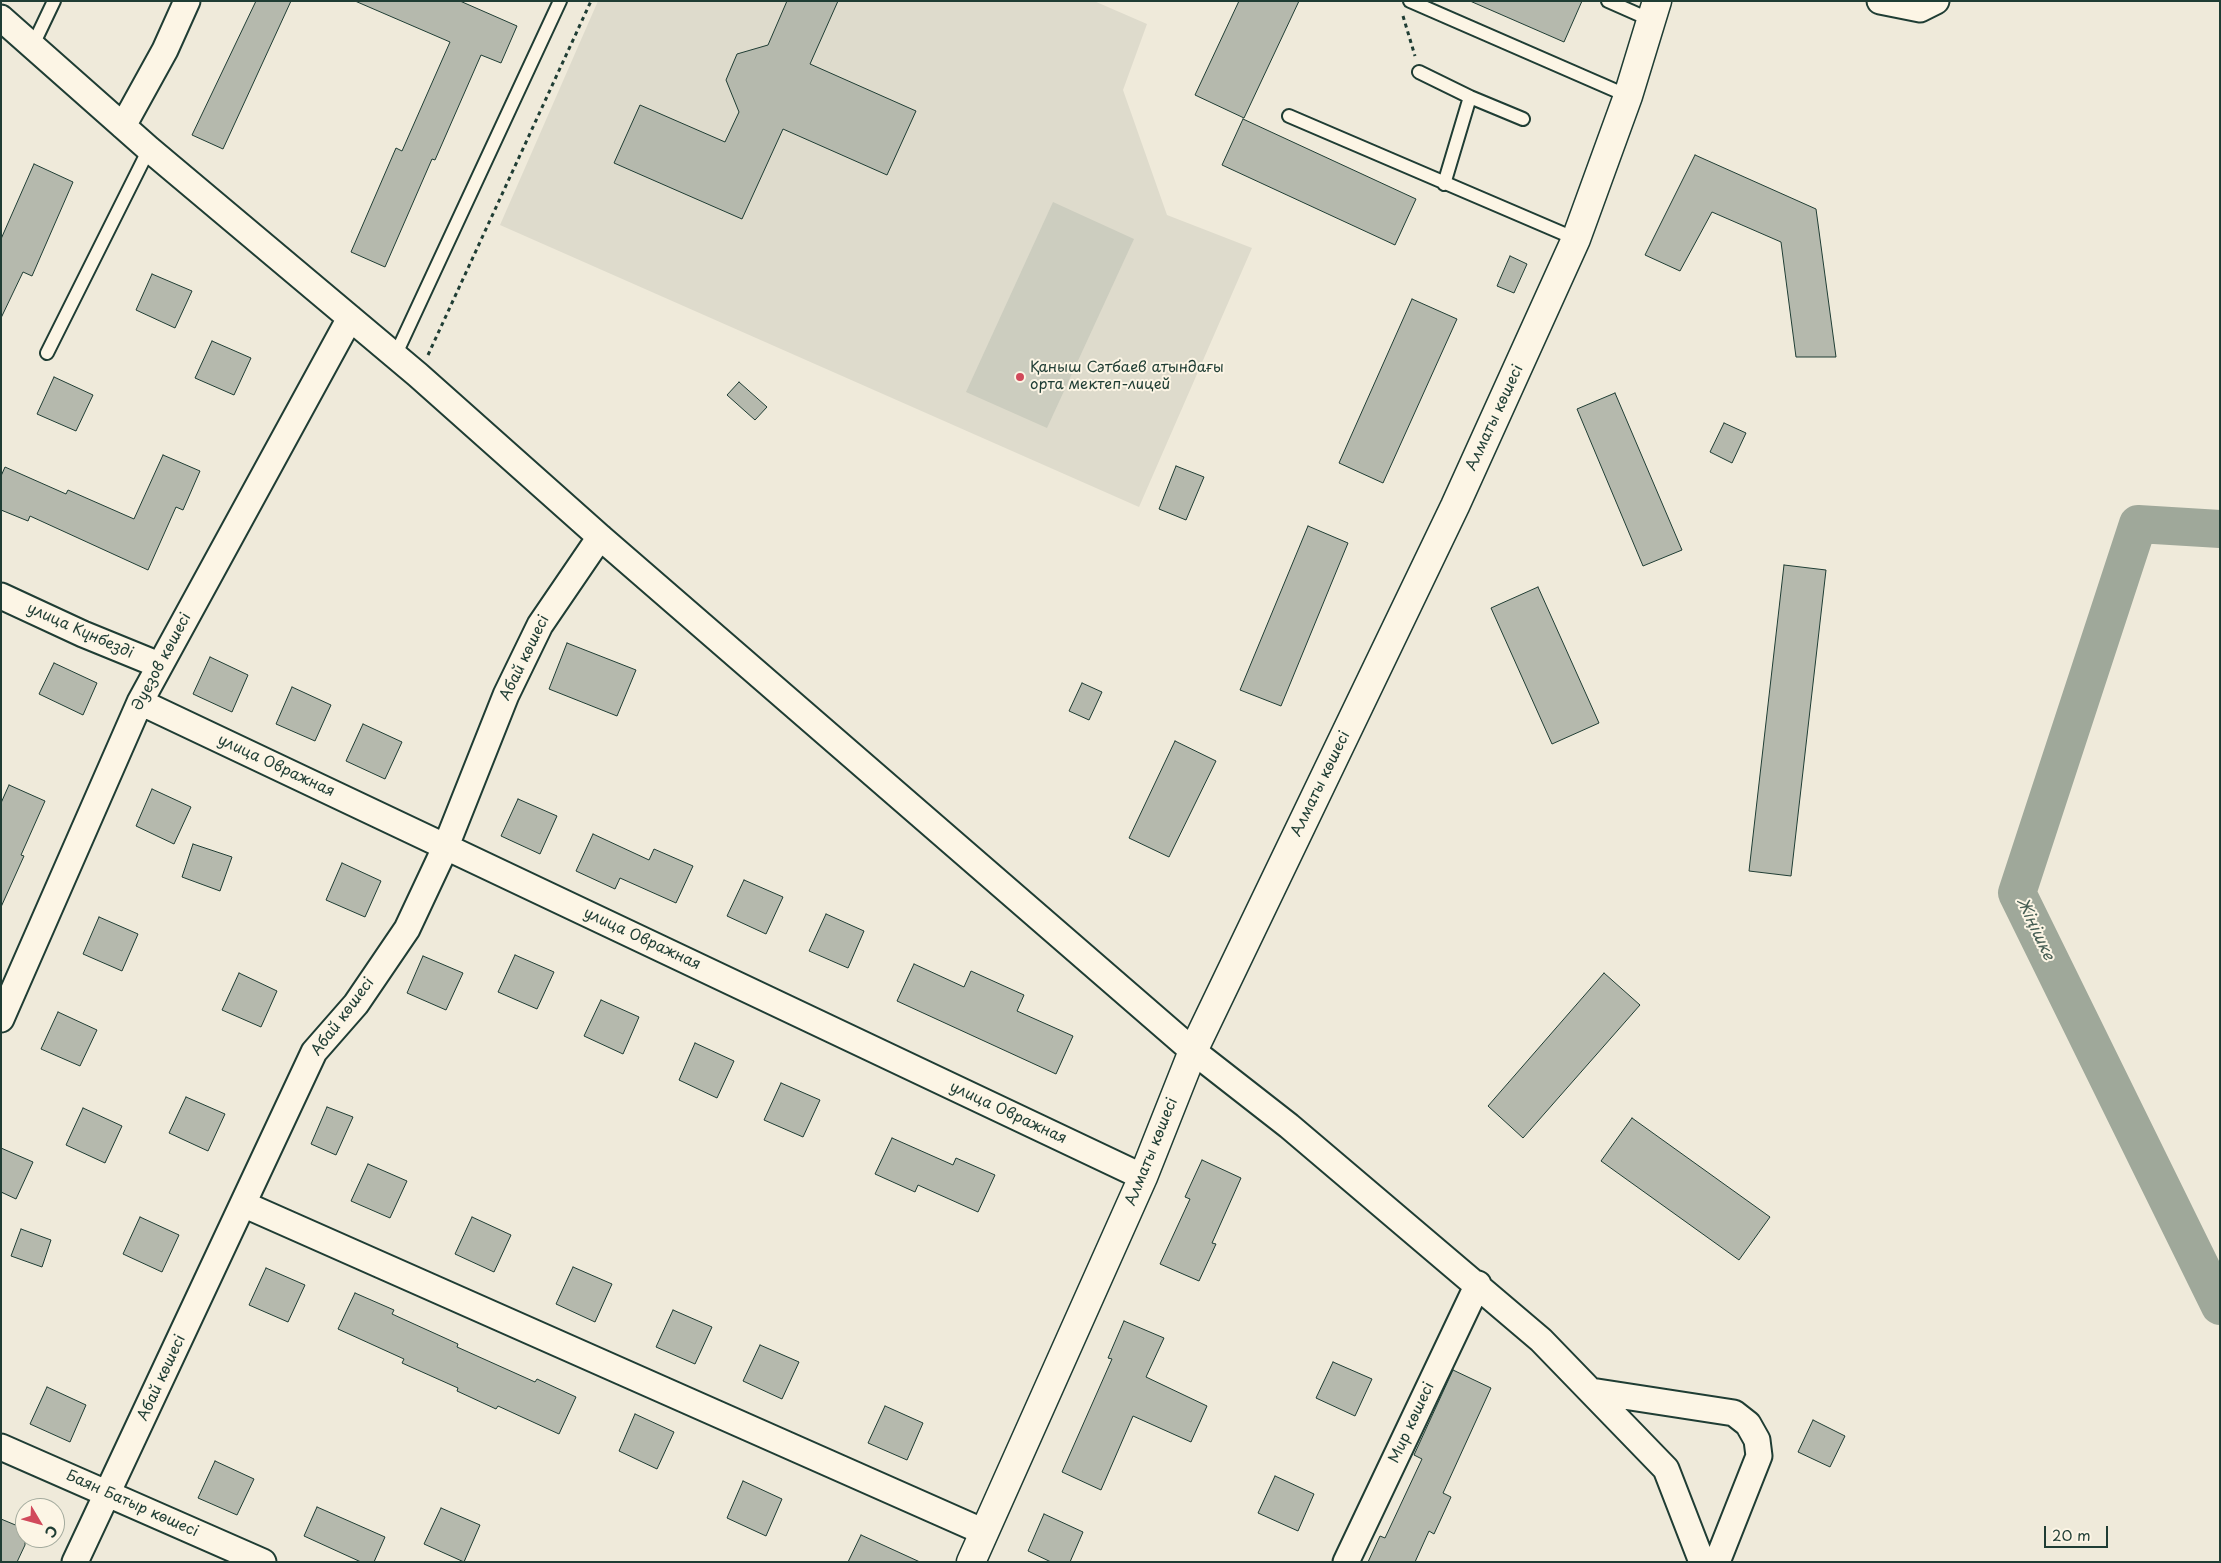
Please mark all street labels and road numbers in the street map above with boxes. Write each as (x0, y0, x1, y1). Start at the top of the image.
street label: Алматы көшесі (1463, 362, 1527, 474)
street label: улица Күнбезді (24, 599, 136, 663)
street label: Әуезов көшесі (129, 610, 195, 714)
street label: Абай көшесі (497, 612, 553, 704)
street label: Алматы көшесі (1288, 728, 1354, 840)
street label: улица Овражная (215, 731, 337, 801)
street label: улица Овражная (581, 904, 703, 974)
street label: Абай көшесі (308, 974, 378, 1060)
street label: улица Овражная (947, 1078, 1069, 1148)
street label: Алматы көшесі (1122, 1095, 1182, 1209)
street label: Абай көшесі (134, 1332, 190, 1424)
street label: Мир көшесі (1385, 1380, 1439, 1466)
street label: Баян Батыр көшесі (63, 1467, 201, 1541)

